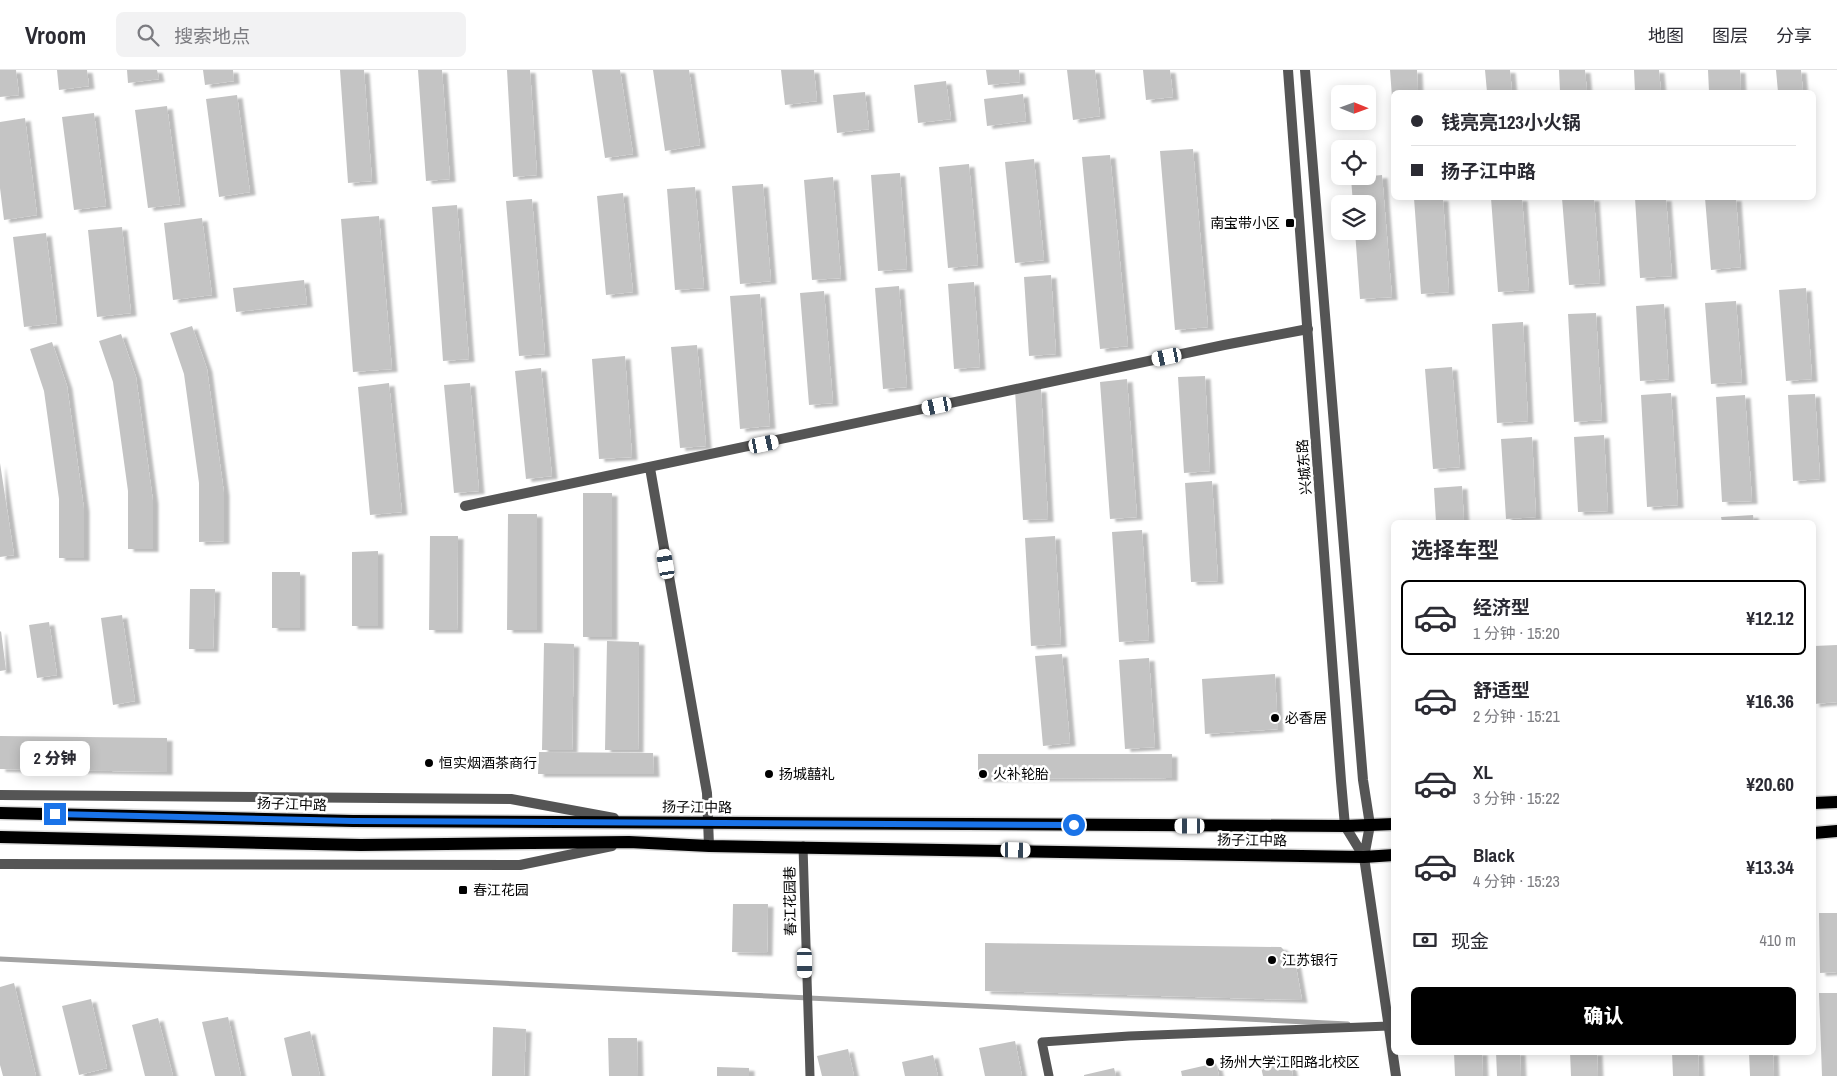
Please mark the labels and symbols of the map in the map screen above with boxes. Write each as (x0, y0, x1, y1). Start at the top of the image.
north arrow (1331, 85, 1376, 130)
place label: 南宝带小区 (1210, 214, 1280, 232)
marker: 南宝带小区 (1284, 217, 1296, 229)
car (1150, 347, 1183, 367)
car (920, 396, 953, 416)
car (747, 434, 780, 454)
street label: 兴城东路 (1293, 438, 1315, 496)
car (656, 548, 675, 580)
place label: 必香居 (1285, 709, 1327, 727)
marker: 必香居 (1269, 712, 1281, 724)
callout: 2 分钟 (20, 742, 90, 776)
place label: 恒实烟酒茶商行 (439, 754, 537, 772)
marker: 恒实烟酒茶商行 (423, 757, 435, 769)
place label: 扬城囍礼 (779, 765, 835, 783)
place label: 火补轮胎 (993, 765, 1049, 783)
marker: 扬城囍礼 (763, 768, 775, 780)
marker: 火补轮胎 (977, 768, 989, 780)
street label: 扬子江中路 (257, 794, 327, 814)
street label: 扬子江中路 (662, 797, 732, 817)
route end (44, 803, 66, 825)
route start (1063, 814, 1085, 836)
car (1175, 819, 1205, 834)
street label: 扬子江中路 (1217, 830, 1287, 850)
car (1000, 842, 1031, 858)
street label: 春江花园巷 (780, 866, 800, 936)
place label: 春江花园 (473, 881, 529, 899)
marker: 春江花园 (457, 884, 469, 896)
car (797, 948, 812, 978)
place label: 江苏银行 (1282, 951, 1338, 969)
marker: 江苏银行 (1266, 954, 1278, 966)
place label: 扬州大学江阳路北校区 (1220, 1053, 1360, 1071)
marker: 扬州大学江阳路北校区 (1204, 1056, 1216, 1068)

